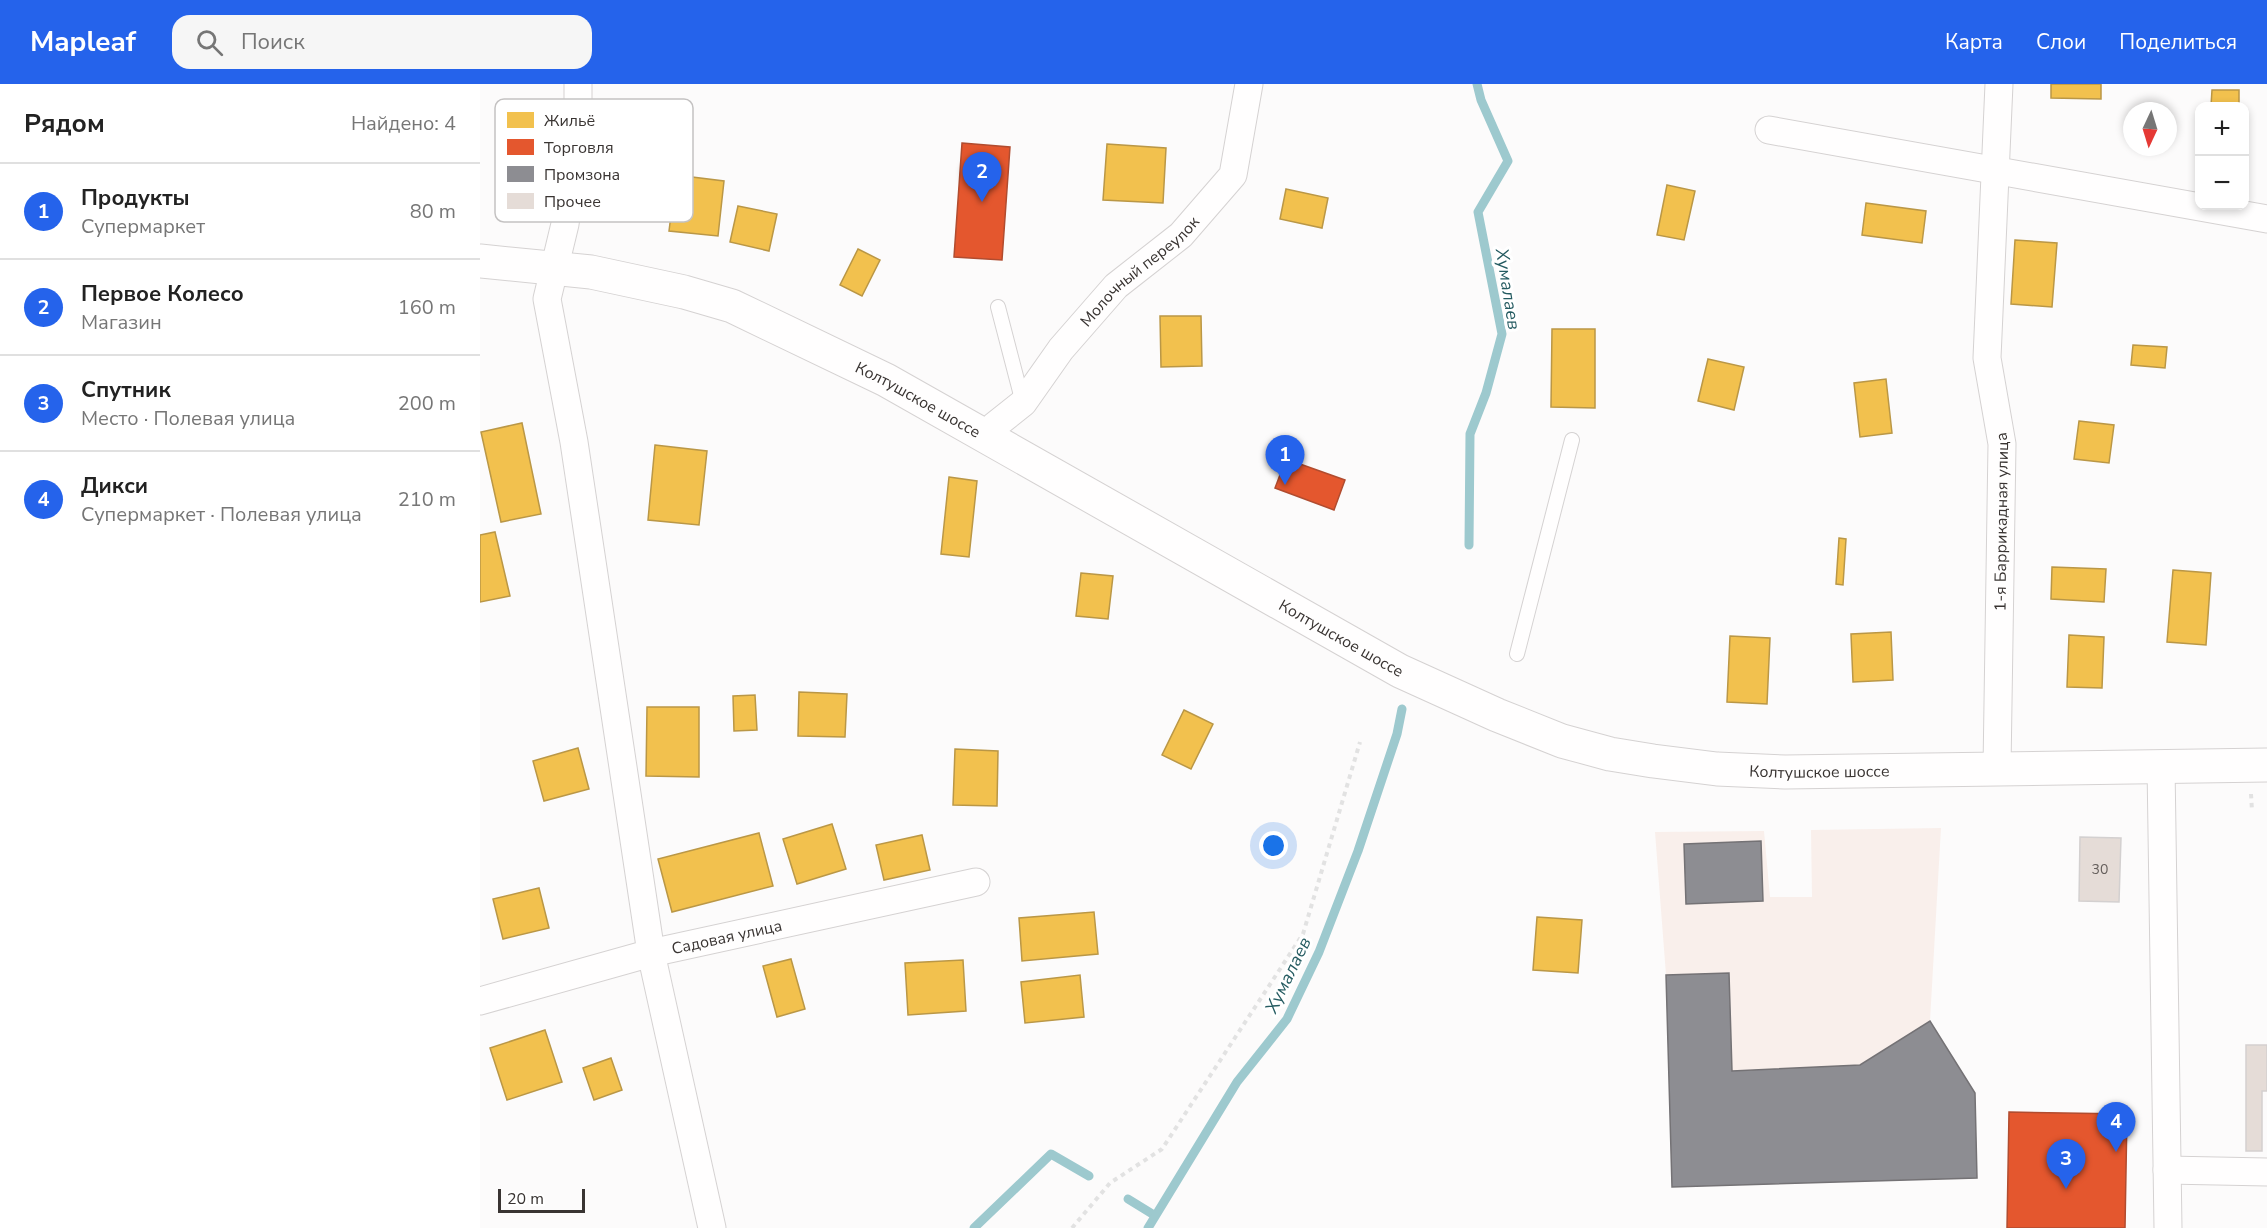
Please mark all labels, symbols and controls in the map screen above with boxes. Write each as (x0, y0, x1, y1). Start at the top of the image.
search box (172, 15, 592, 69)
text: Mapleaf (30, 23, 136, 61)
icon: search (193, 26, 226, 59)
text: Поиск (241, 27, 305, 57)
text: Карта (1945, 28, 2003, 56)
text: Слои (2036, 28, 2086, 56)
text: Поделиться (2119, 28, 2237, 56)
legend (495, 99, 693, 222)
north arrow (2123, 102, 2177, 156)
map controls (2195, 102, 2249, 210)
button: + (2195, 102, 2249, 156)
text: Рядом (24, 106, 105, 141)
text: Найдено: 4 (351, 110, 456, 137)
text: Жильё (544, 110, 595, 132)
text: Торговля (544, 137, 614, 159)
pin: 2 (962, 152, 1002, 202)
button: − (2195, 156, 2249, 210)
text: Промзона (544, 164, 620, 186)
text: Продукты (81, 183, 190, 213)
text: Прочее (544, 191, 601, 213)
text: 1 (38, 198, 50, 225)
text: 80 m (410, 198, 456, 225)
street label: Молочный переулок (1075, 211, 1205, 332)
text: Супермаркет (81, 213, 205, 240)
water label: Хумалаев (1490, 246, 1526, 331)
text: Первое Колесо (81, 279, 244, 309)
text: 2 (38, 294, 50, 321)
text: 160 m (398, 294, 456, 321)
text: Магазин (81, 309, 162, 336)
street label: Колтушское шоссе (851, 357, 985, 443)
text: Спутник (81, 375, 171, 405)
text: 3 (38, 390, 50, 417)
text: 200 m (398, 390, 456, 417)
text: Место · Полевая улица (81, 405, 295, 432)
street label: 1-я Баррикадная улица (1989, 431, 2014, 612)
pin: 1 (1266, 436, 1304, 485)
text: Дикси (81, 471, 148, 501)
text: 4 (38, 486, 50, 513)
text: 210 m (398, 486, 456, 513)
text: Супермаркет · Полевая улица (81, 501, 362, 528)
street label: Колтушское шоссе (1275, 595, 1407, 683)
street label: Колтушское шоссе (1749, 760, 1890, 784)
your location (1259, 831, 1288, 860)
house number: 30 (2092, 860, 2108, 879)
street label: Садовая улица (669, 915, 784, 960)
water label: Хумалаев (1259, 933, 1317, 1018)
pin: 4 (2096, 1102, 2136, 1152)
pin: 3 (2046, 1140, 2086, 1189)
scale bar (498, 1186, 585, 1214)
text: 20 m (507, 1188, 544, 1210)

